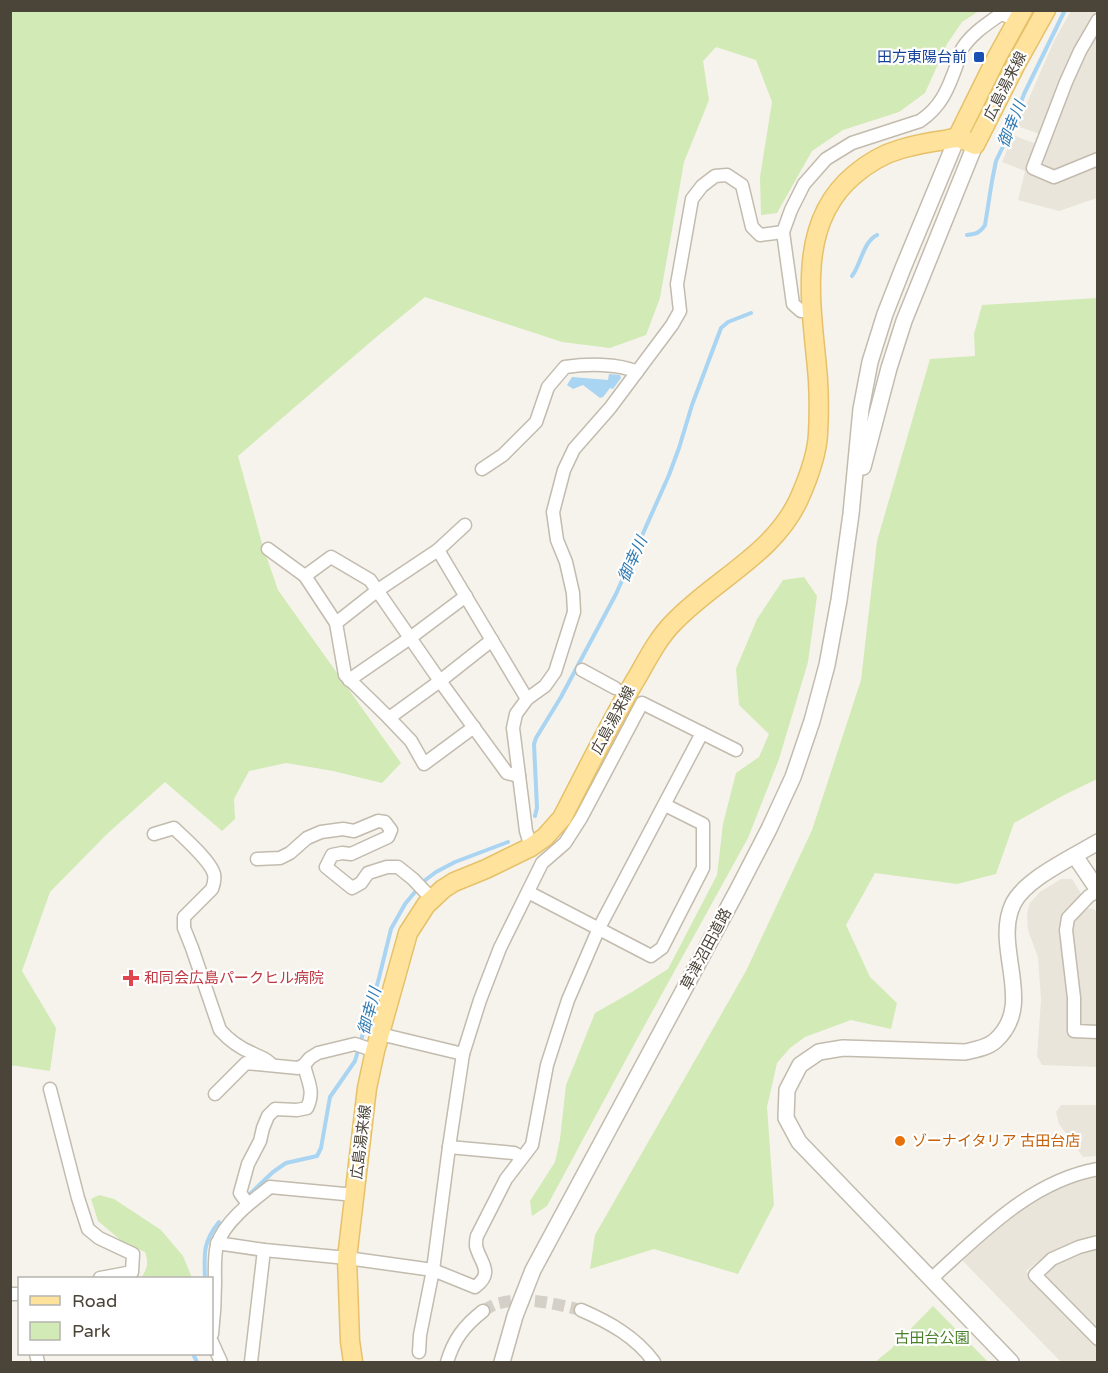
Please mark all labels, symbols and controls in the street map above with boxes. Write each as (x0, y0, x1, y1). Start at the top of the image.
place label: 田方東陽台前 (877, 48, 967, 66)
street label: 広島湯来線 (980, 48, 1030, 124)
marker: 田方東陽台前 (972, 50, 986, 64)
water label: 御幸川 (994, 97, 1031, 150)
water label: 御幸川 (614, 532, 653, 585)
street label: 広島湯来線 (587, 683, 639, 757)
street label: 草津沼田道路 (677, 905, 735, 993)
marker: 和同会広島パークヒル病院 (122, 969, 140, 987)
place label: 和同会広島パークヒル病院 (144, 969, 324, 987)
water label: 御幸川 (354, 984, 386, 1037)
street label: 広島湯来線 (347, 1104, 375, 1180)
place label: ゾーナイタリア 古田台店 (912, 1132, 1080, 1150)
marker: ゾーナイタリア 古田台店 (893, 1134, 907, 1148)
legend (18, 1277, 213, 1355)
text: Road (72, 1290, 117, 1312)
text: Park (72, 1320, 111, 1342)
park label: 古田台公園 (894, 1329, 970, 1347)

